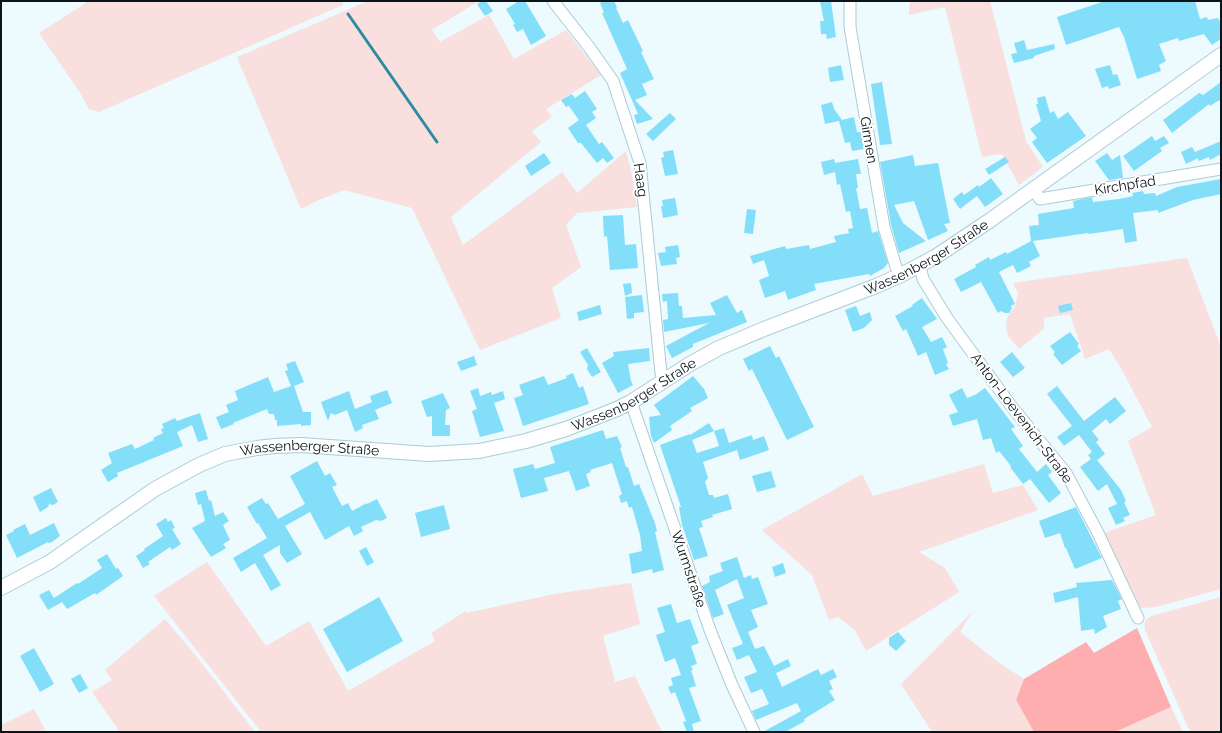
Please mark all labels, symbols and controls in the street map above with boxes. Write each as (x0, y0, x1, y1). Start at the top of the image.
street label: Girmen (857, 115, 881, 165)
street label: Haag (631, 162, 651, 198)
street label: Kirchpfad (1093, 172, 1157, 198)
street label: Wassenberger Straße (862, 216, 991, 298)
street label: Anton-Loevenich-Straße (968, 350, 1076, 486)
street label: Wassenberger Straße (569, 354, 699, 434)
street label: Wassenberger Straße (239, 437, 380, 459)
street label: Wurmstraße (668, 529, 710, 609)

